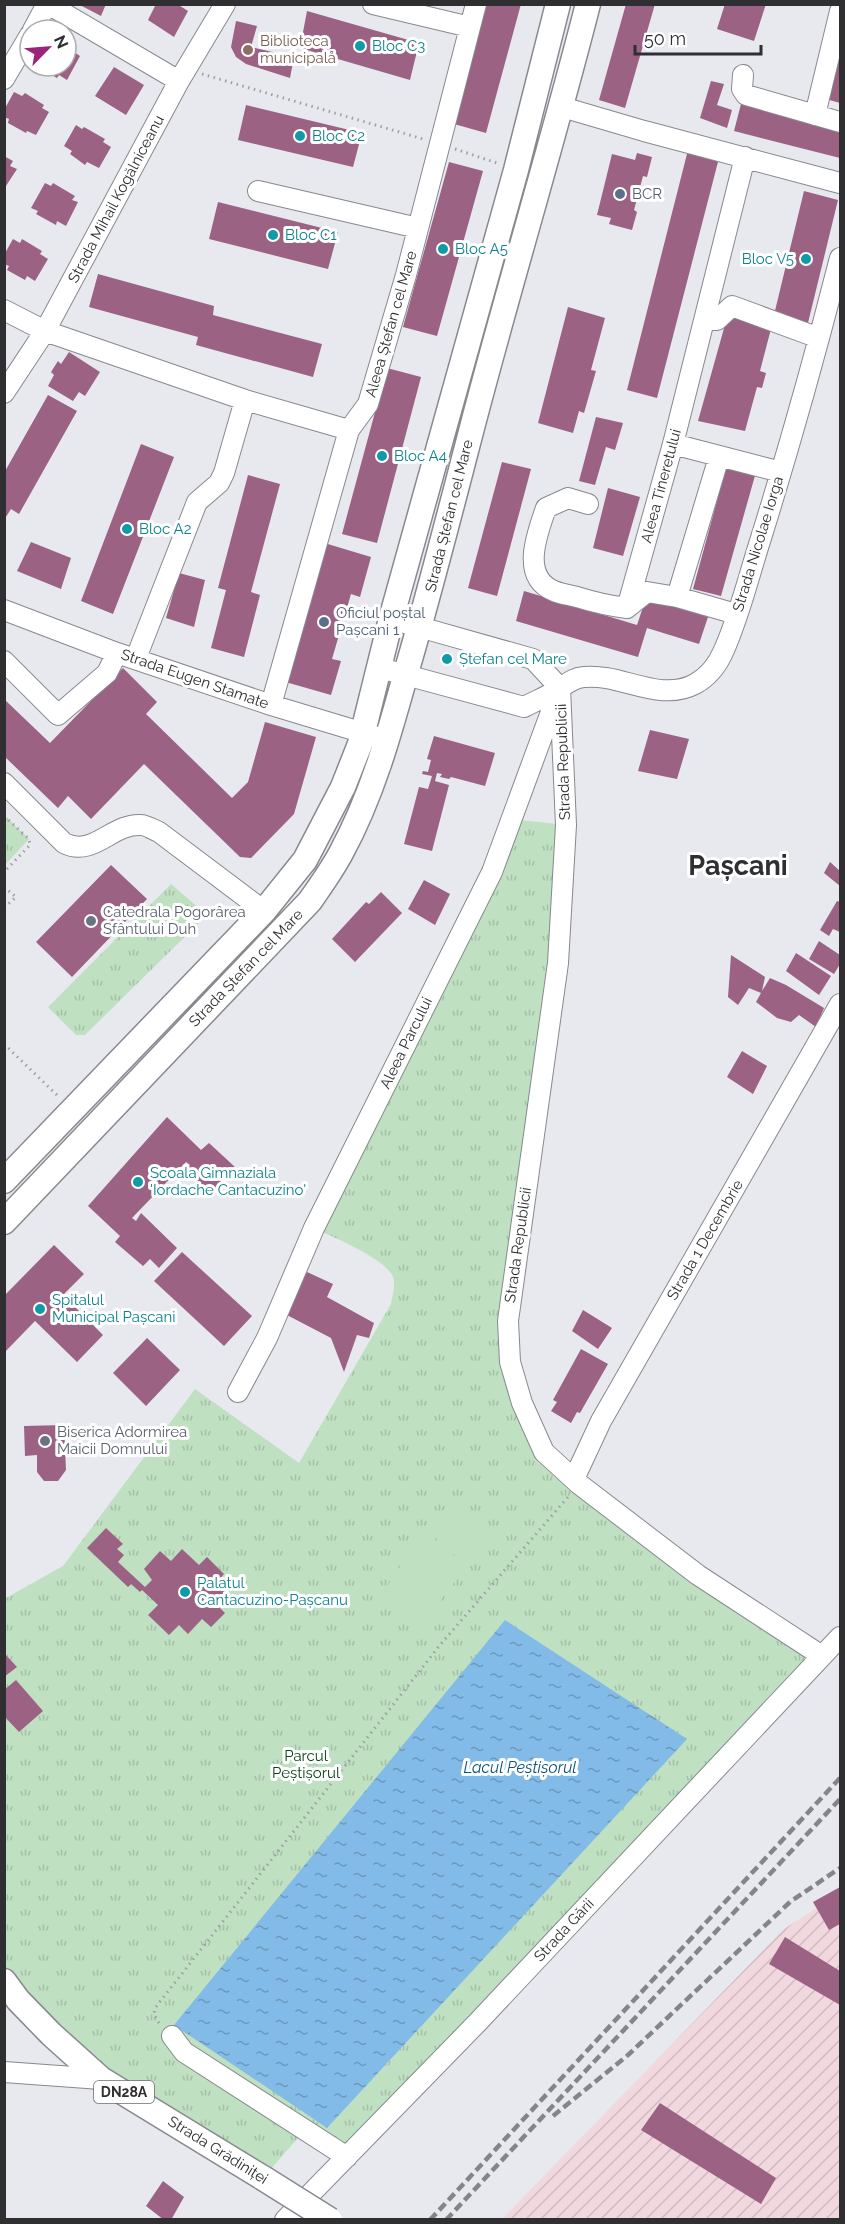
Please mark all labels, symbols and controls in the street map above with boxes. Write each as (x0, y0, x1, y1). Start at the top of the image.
north arrow (18, 18, 78, 78)
scale bar (635, 18, 761, 56)
text: 50 m (644, 28, 686, 49)
text: N (50, 32, 72, 51)
place label: Biblioteca municipală (260, 32, 336, 67)
place label: Bloc C3 (372, 37, 425, 55)
marker: Bloc C3 (353, 39, 367, 53)
marker: Biblioteca municipală (241, 43, 255, 57)
street label: Strada Mihail Kogălniceanu (64, 112, 168, 286)
place label: Bloc C2 (312, 127, 365, 145)
marker: Bloc C2 (293, 129, 307, 143)
place label: BCR (632, 185, 662, 203)
marker: BCR (613, 187, 627, 201)
place label: Bloc C1 (285, 226, 337, 244)
marker: Bloc C1 (266, 228, 280, 242)
place label: Bloc A5 (455, 240, 508, 258)
marker: Bloc A5 (436, 242, 450, 256)
street label: Aleea Ștefan cel Mare (361, 248, 421, 399)
place label: Bloc V5 (742, 250, 794, 268)
marker: Bloc V5 (799, 252, 813, 266)
street label: Aleea Tineretului (637, 427, 685, 545)
street label: Strada Ștefan cel Mare (421, 438, 477, 594)
place label: Bloc A4 (394, 447, 447, 465)
marker: Bloc A4 (375, 449, 389, 463)
street label: Strada Nicolae Iorga (729, 474, 787, 614)
place label: Bloc A2 (139, 520, 192, 538)
marker: Bloc A2 (120, 522, 134, 536)
place label: Oficiul poștal Pașcani 1 (336, 604, 426, 639)
marker: Oficiul poștal Pașcani 1 (317, 615, 331, 629)
street label: Strada Eugen Stamate (119, 645, 271, 713)
place label: Ștefan cel Mare (459, 650, 567, 668)
marker: Ștefan cel Mare (440, 652, 454, 666)
street label: Strada Republicii (552, 703, 574, 821)
district label: Pașcani (688, 850, 788, 881)
place label: Catedrala Pogorârea Sfântului Duh (103, 903, 246, 938)
street label: Strada Ștefan cel Mare (185, 905, 307, 1031)
marker: Catedrala Pogorârea Sfântului Duh (84, 914, 98, 928)
street label: Aleea Parcului (376, 994, 436, 1092)
place label: Scoala Gimnaziala 'Iordache Cantacuzino' (150, 1164, 306, 1199)
marker: Scoala Gimnaziala 'Iordache Cantacuzino' (131, 1175, 145, 1189)
street label: Strada 1 Decembrie (663, 1177, 747, 1303)
street label: Strada Republicii (501, 1186, 535, 1304)
place label: Spitalul Municipal Pașcani (52, 1291, 176, 1326)
marker: Spitalul Municipal Pașcani (33, 1302, 47, 1316)
place label: Biserica Adormirea Maicii Domnului (57, 1423, 187, 1458)
marker: Biserica Adormirea Maicii Domnului (38, 1434, 52, 1448)
place label: Palatul Cantacuzino-Pașcanu (197, 1574, 348, 1609)
marker: Palatul Cantacuzino-Pașcanu (178, 1585, 192, 1599)
park label: Parcul Peștișorul (272, 1747, 341, 1782)
water label: Lacul Peștișorul (464, 1758, 577, 1777)
street label: Strada Gării (530, 1895, 598, 1965)
road number: DN28A (94, 2081, 154, 2103)
street label: Strada Grădiniței (165, 2112, 271, 2188)

